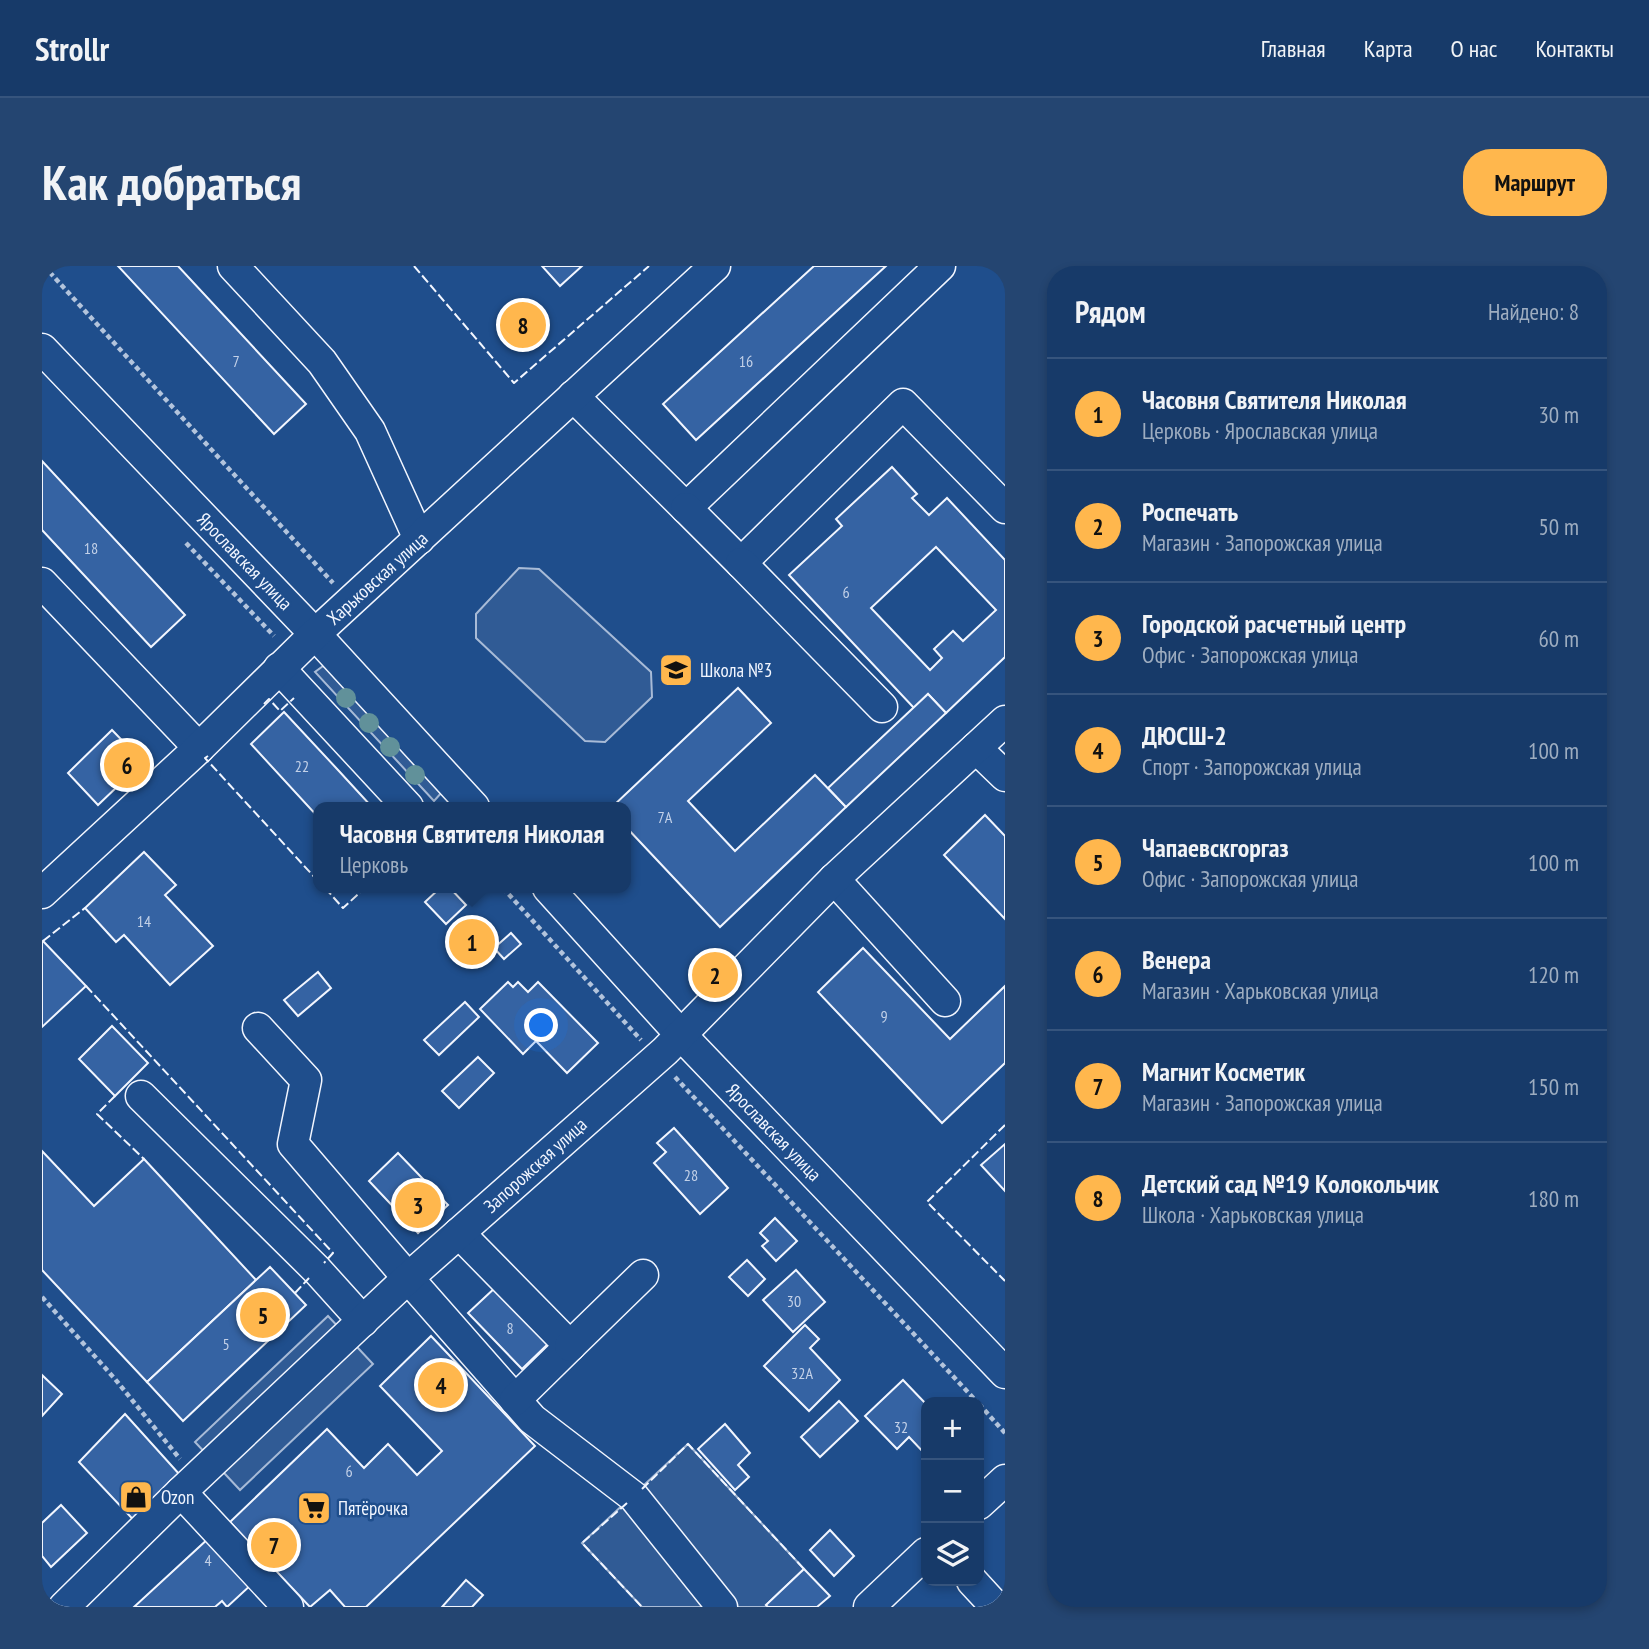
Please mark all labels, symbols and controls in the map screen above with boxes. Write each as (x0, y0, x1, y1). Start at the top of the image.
text: Strollr (35, 27, 109, 70)
text: Главная (1261, 33, 1326, 64)
text: Карта (1364, 33, 1413, 64)
text: О нас (1451, 33, 1497, 64)
text: Контакты (1535, 33, 1614, 64)
button: Маршрут (1463, 149, 1607, 216)
text: Как добраться (42, 150, 301, 214)
text: Рядом (1075, 292, 1146, 331)
text: Найдено: 8 (1488, 297, 1579, 326)
pin: 8 (500, 299, 546, 351)
house number: 7 (232, 351, 240, 371)
house number: 16 (739, 351, 753, 371)
text: Часовня Святителя Николая (1142, 383, 1407, 416)
text: 1 (1093, 400, 1104, 429)
text: 30 m (1538, 400, 1579, 429)
text: Церковь · Ярославская улица (1142, 416, 1378, 445)
text: Роспечать (1142, 495, 1238, 528)
street label: Ярославская улица (192, 507, 298, 615)
text: 2 (1093, 512, 1104, 541)
text: 50 m (1538, 512, 1579, 541)
street label: Харьковская улица (322, 526, 432, 630)
text: Магазин · Запорожская улица (1142, 528, 1383, 557)
house number: 18 (84, 538, 98, 558)
house number: 6 (842, 582, 850, 602)
text: Городской расчетный центр (1142, 607, 1406, 640)
text: 3 (1093, 624, 1104, 653)
text: 60 m (1538, 624, 1579, 653)
text: Офис · Запорожская улица (1142, 640, 1358, 669)
school or university icon: Школа №3 (657, 651, 695, 689)
place label: Школа №3 (700, 658, 772, 682)
text: ДЮСШ-2 (1142, 719, 1227, 752)
text: 4 (1093, 736, 1104, 765)
text: 100 m (1528, 736, 1579, 765)
pin: 6 (104, 739, 150, 791)
text: Спорт · Запорожская улица (1142, 752, 1362, 781)
house number: 22 (295, 756, 309, 776)
popup (313, 802, 631, 893)
house number: 7А (658, 807, 673, 827)
text: Часовня Святителя Николая (340, 817, 604, 850)
text: Чапаевскгоргаз (1142, 831, 1289, 864)
text: 5 (1093, 848, 1104, 877)
text: 100 m (1528, 848, 1579, 877)
text: Церковь (340, 850, 408, 879)
text: Офис · Запорожская улица (1142, 864, 1358, 893)
house number: 14 (137, 911, 151, 931)
pin: 1 (449, 916, 495, 968)
text: Венера (1142, 943, 1211, 976)
pin: 2 (692, 949, 738, 1001)
text: 6 (1093, 960, 1104, 989)
text: 120 m (1528, 960, 1579, 989)
text: Магазин · Харьковская улица (1142, 976, 1379, 1005)
house number: 9 (880, 1006, 888, 1026)
your location (524, 1008, 558, 1042)
text: Магнит Косметик (1142, 1055, 1305, 1088)
text: 7 (1093, 1072, 1104, 1101)
text: 150 m (1528, 1072, 1579, 1101)
street label: Ярославская улица (721, 1078, 827, 1186)
text: Магазин · Запорожская улица (1142, 1088, 1383, 1117)
street label: Запорожская улица (478, 1112, 592, 1218)
house number: 28 (684, 1165, 698, 1185)
text: Детский сад №19 Колокольчик (1142, 1167, 1439, 1200)
pin: 3 (395, 1179, 441, 1231)
text: 8 (1093, 1184, 1104, 1213)
text: 180 m (1528, 1184, 1579, 1213)
text: Школа · Харьковская улица (1142, 1200, 1364, 1229)
pin: 5 (240, 1289, 286, 1341)
house number: 30 (787, 1291, 801, 1311)
house number: 8 (506, 1318, 514, 1338)
house number: 5 (222, 1334, 230, 1354)
pin: 4 (418, 1359, 464, 1411)
house number: 32А (791, 1363, 813, 1383)
map controls (921, 1397, 984, 1586)
button: + (921, 1397, 984, 1460)
house number: 32 (894, 1417, 908, 1437)
button: − (921, 1460, 984, 1523)
house number: 6 (345, 1461, 353, 1481)
shop icon: Ozon (117, 1478, 155, 1516)
place label: Ozon (161, 1485, 194, 1509)
supermarket icon: Пятёрочка (295, 1489, 333, 1527)
place label: Пятёрочка (338, 1496, 408, 1520)
pin: 7 (251, 1519, 297, 1571)
button: layers (921, 1523, 984, 1586)
house number: 4 (204, 1550, 212, 1570)

